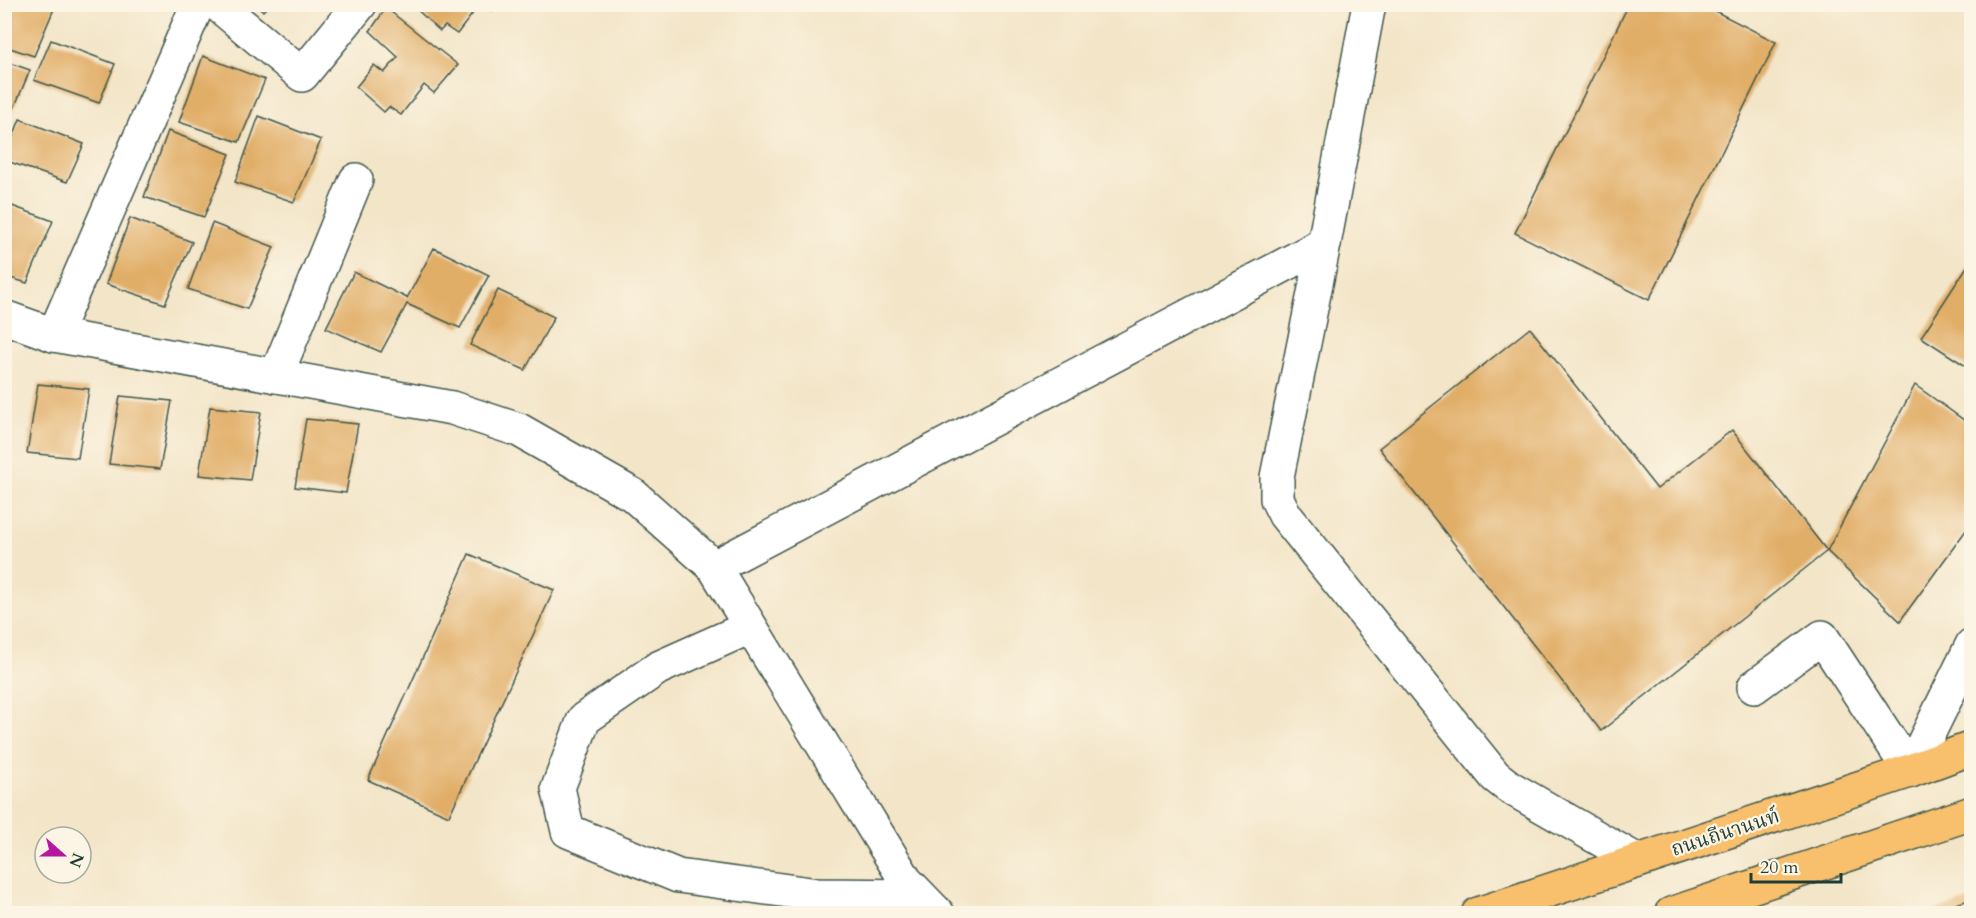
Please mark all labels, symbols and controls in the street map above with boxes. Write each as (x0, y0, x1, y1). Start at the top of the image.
street label: ถนนถีนานนท์ (1667, 802, 1783, 863)
north arrow (33, 825, 93, 885)
scale bar (1751, 846, 1841, 884)
text: N (63, 850, 89, 871)
text: 20 m (1760, 855, 1799, 880)

